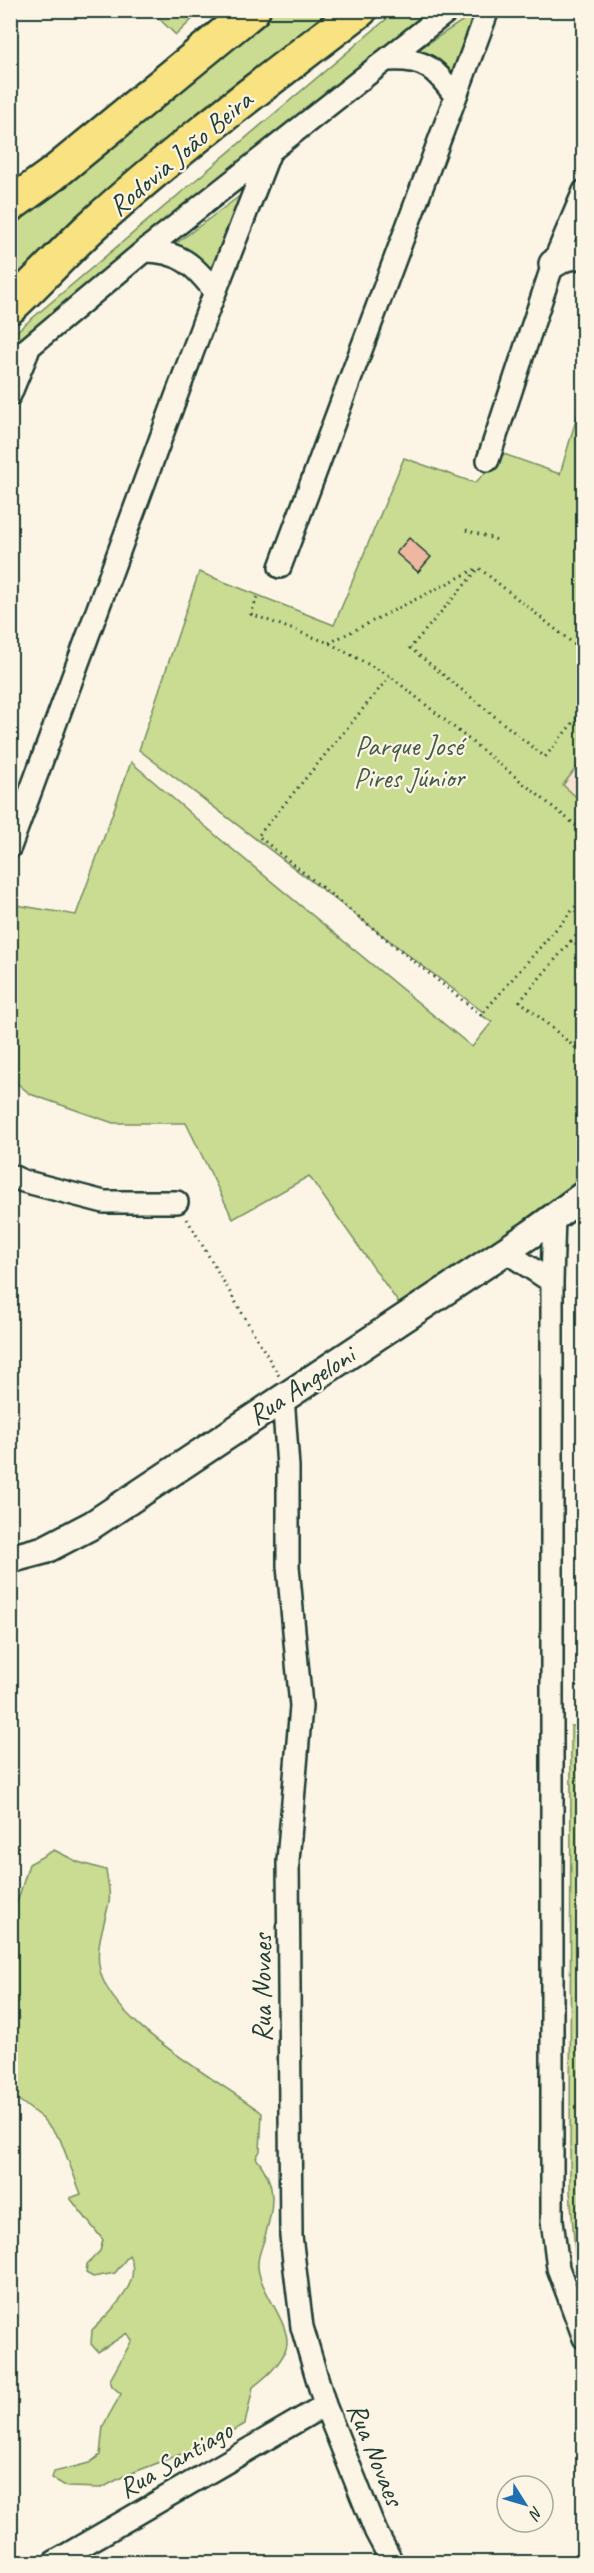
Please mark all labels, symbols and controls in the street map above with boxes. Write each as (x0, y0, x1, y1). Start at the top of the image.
street label: Rodovia João Beira (101, 81, 261, 223)
park label: Parque José Pires Júnior (354, 728, 467, 795)
street label: Rua Angeloni (241, 1335, 364, 1432)
street label: Rua Novaes (244, 1931, 279, 2042)
street label: Rua Novaes (340, 2397, 413, 2513)
street label: Rua Santiago (112, 2411, 240, 2506)
north arrow (495, 2474, 555, 2534)
text: N (523, 2502, 547, 2525)

